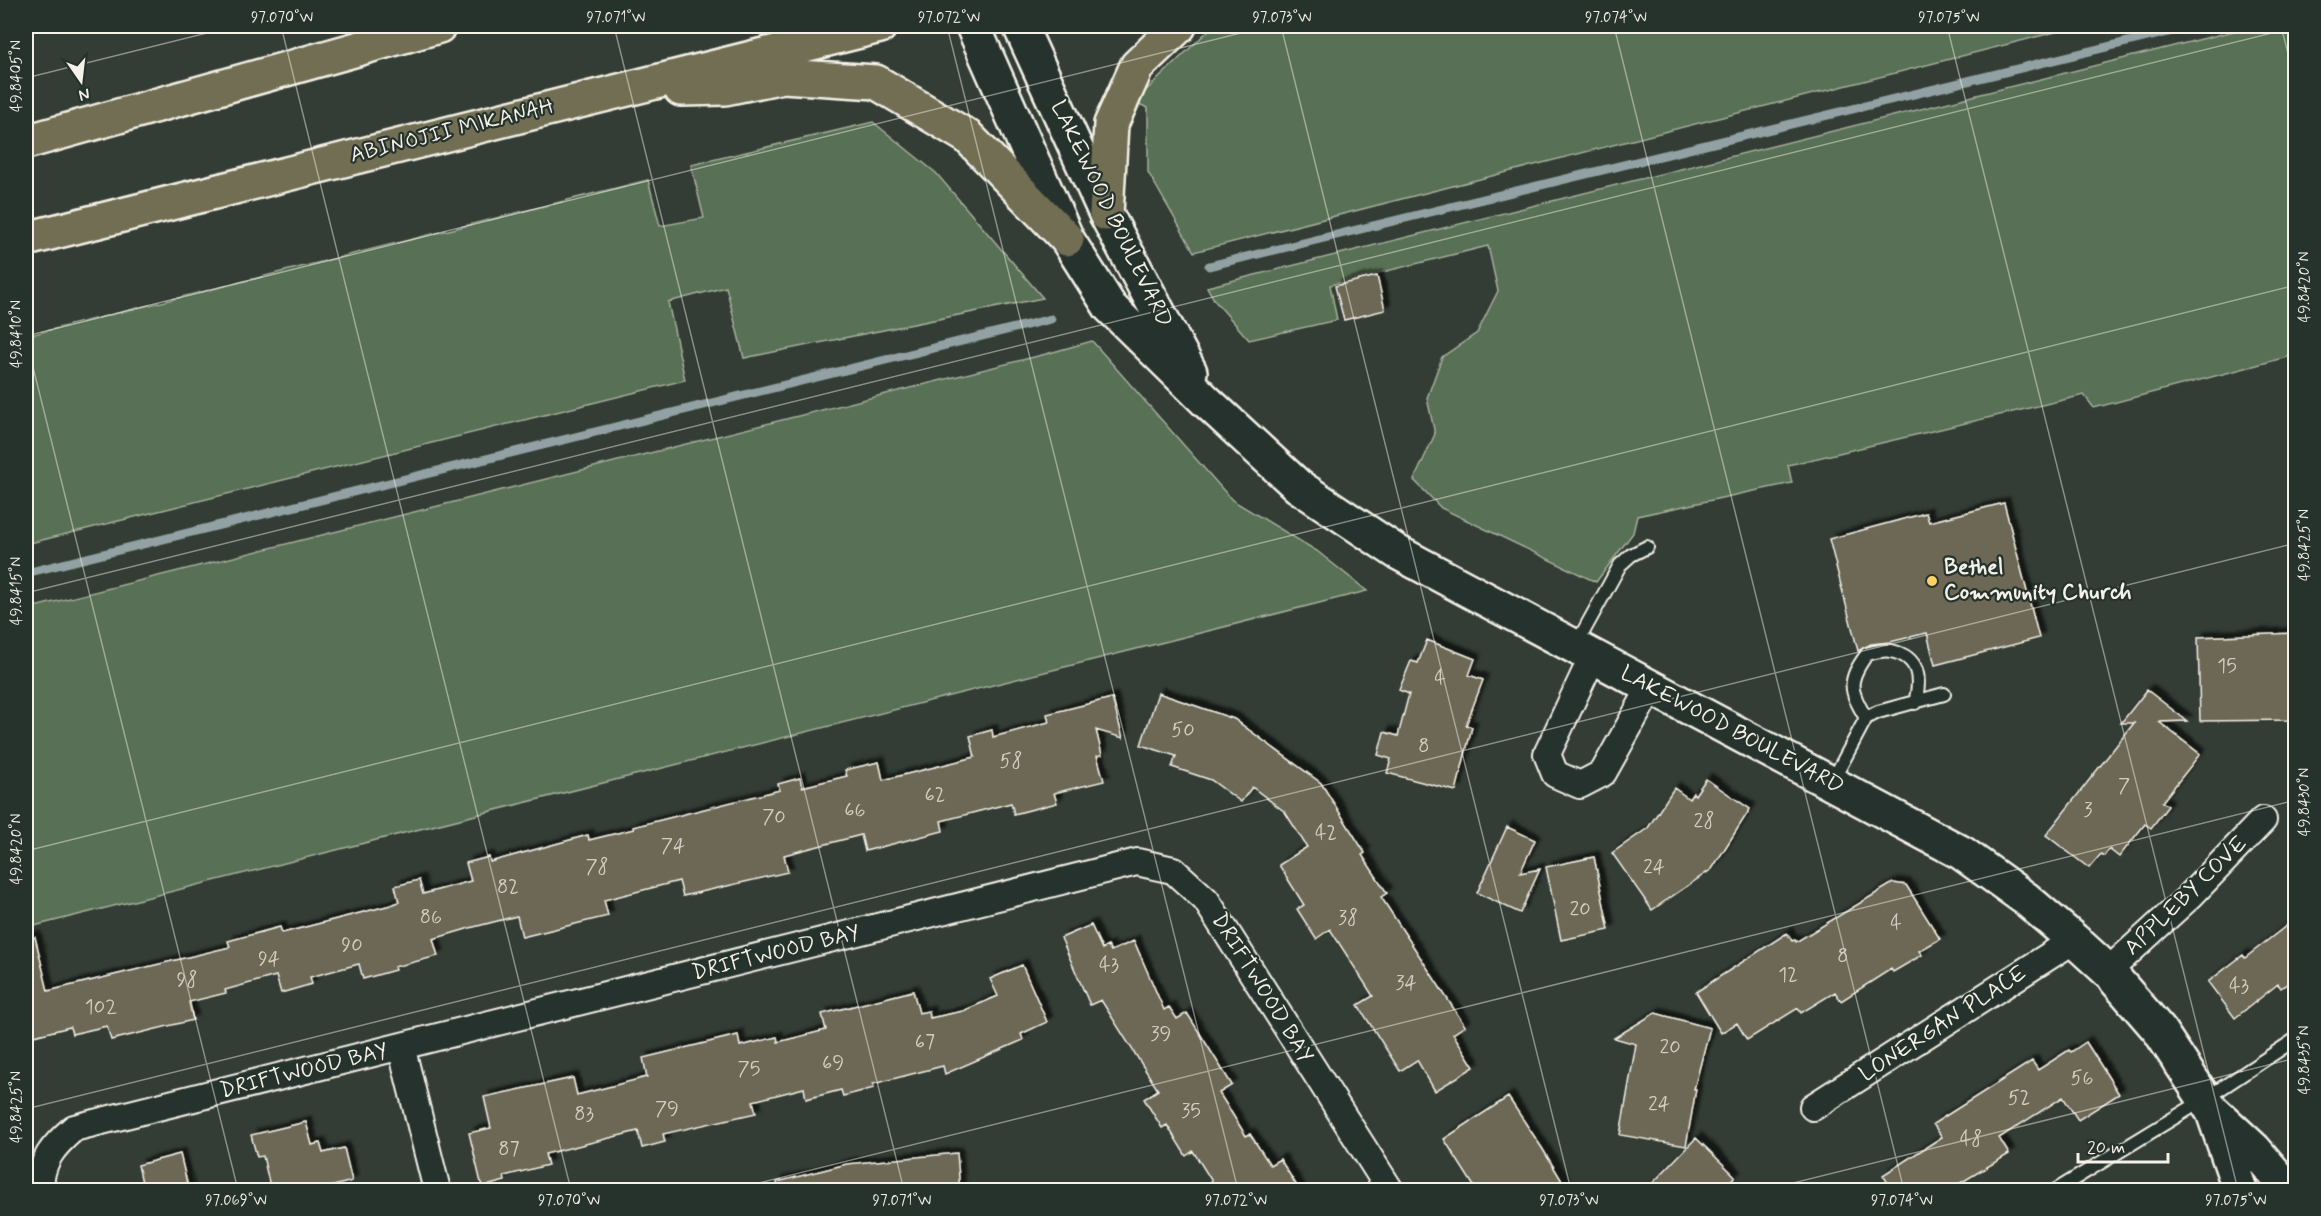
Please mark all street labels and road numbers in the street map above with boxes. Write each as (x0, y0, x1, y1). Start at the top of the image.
street label: ABINOJII MIKANAH (347, 92, 557, 170)
street label: LAKEWOOD BOULEVARD (1044, 96, 1178, 332)
street label: LAKEWOOD BOULEVARD (1616, 659, 1848, 801)
street label: APPLEBY COVE (2119, 830, 2253, 962)
street label: DRIFTWOOD BAY (1205, 908, 1319, 1068)
street label: DRIFTWOOD BAY (689, 919, 863, 987)
street label: LONERGAN PLACE (1854, 959, 2032, 1089)
street label: DRIFTWOOD BAY (217, 1037, 391, 1105)

